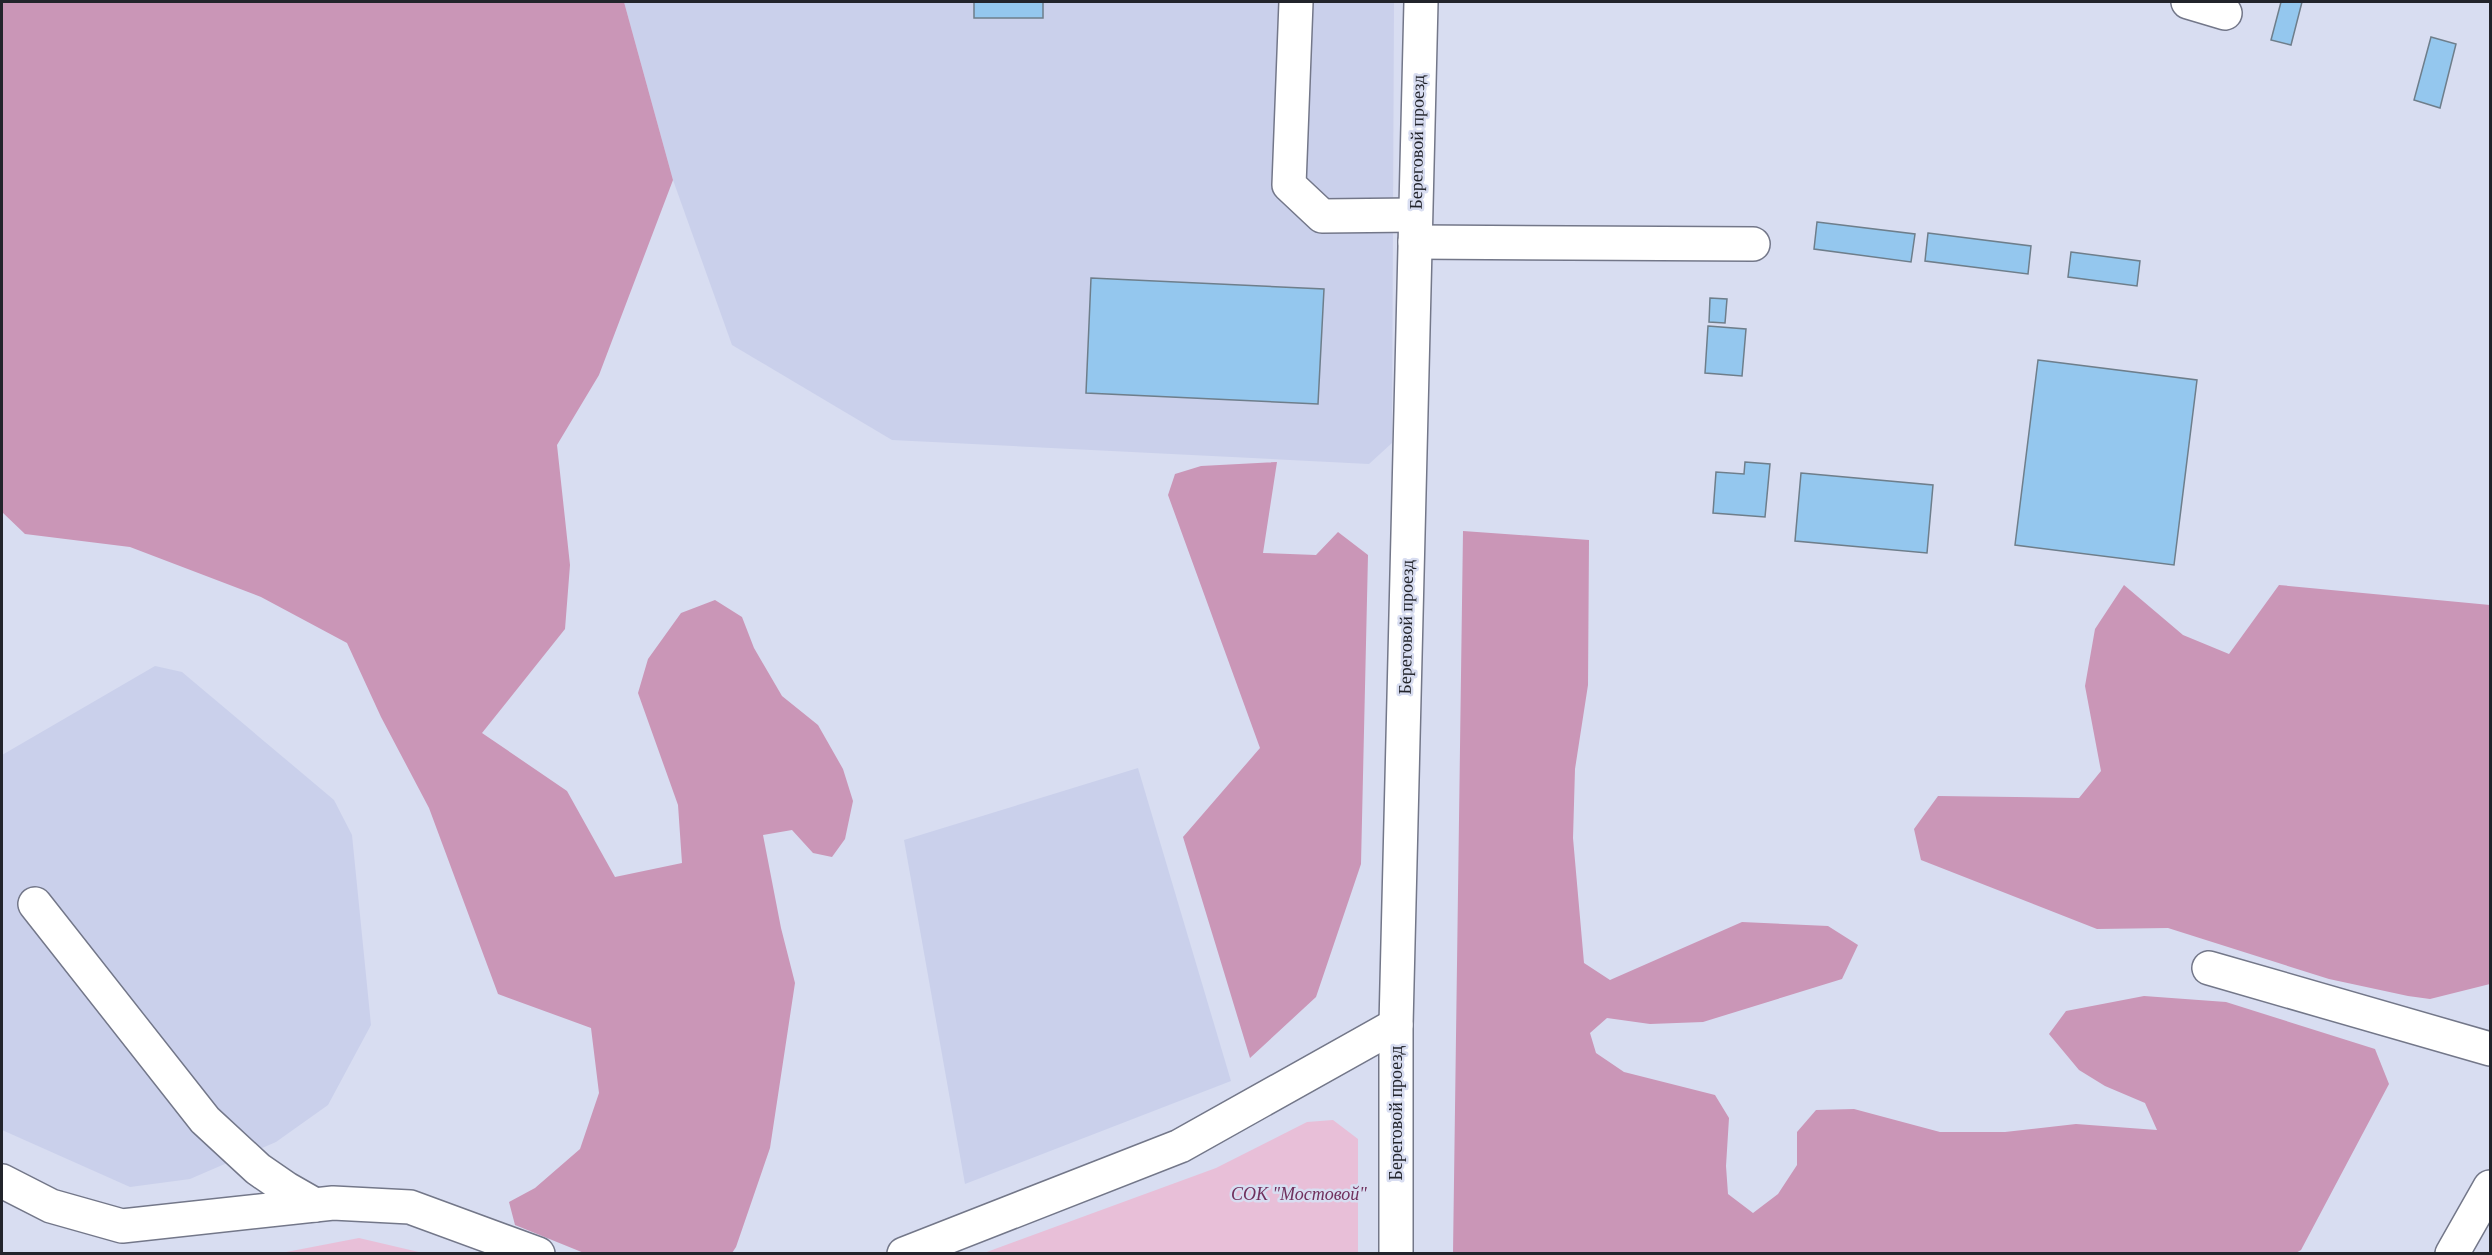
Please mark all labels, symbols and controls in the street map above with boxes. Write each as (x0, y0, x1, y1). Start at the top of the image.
street label: Береговой проезд (1406, 74, 1428, 210)
street label: Береговой проезд (1395, 559, 1417, 695)
street label: Береговой проезд (1386, 1046, 1406, 1180)
park label: СОК "Мостовой" (1231, 1184, 1367, 1204)

